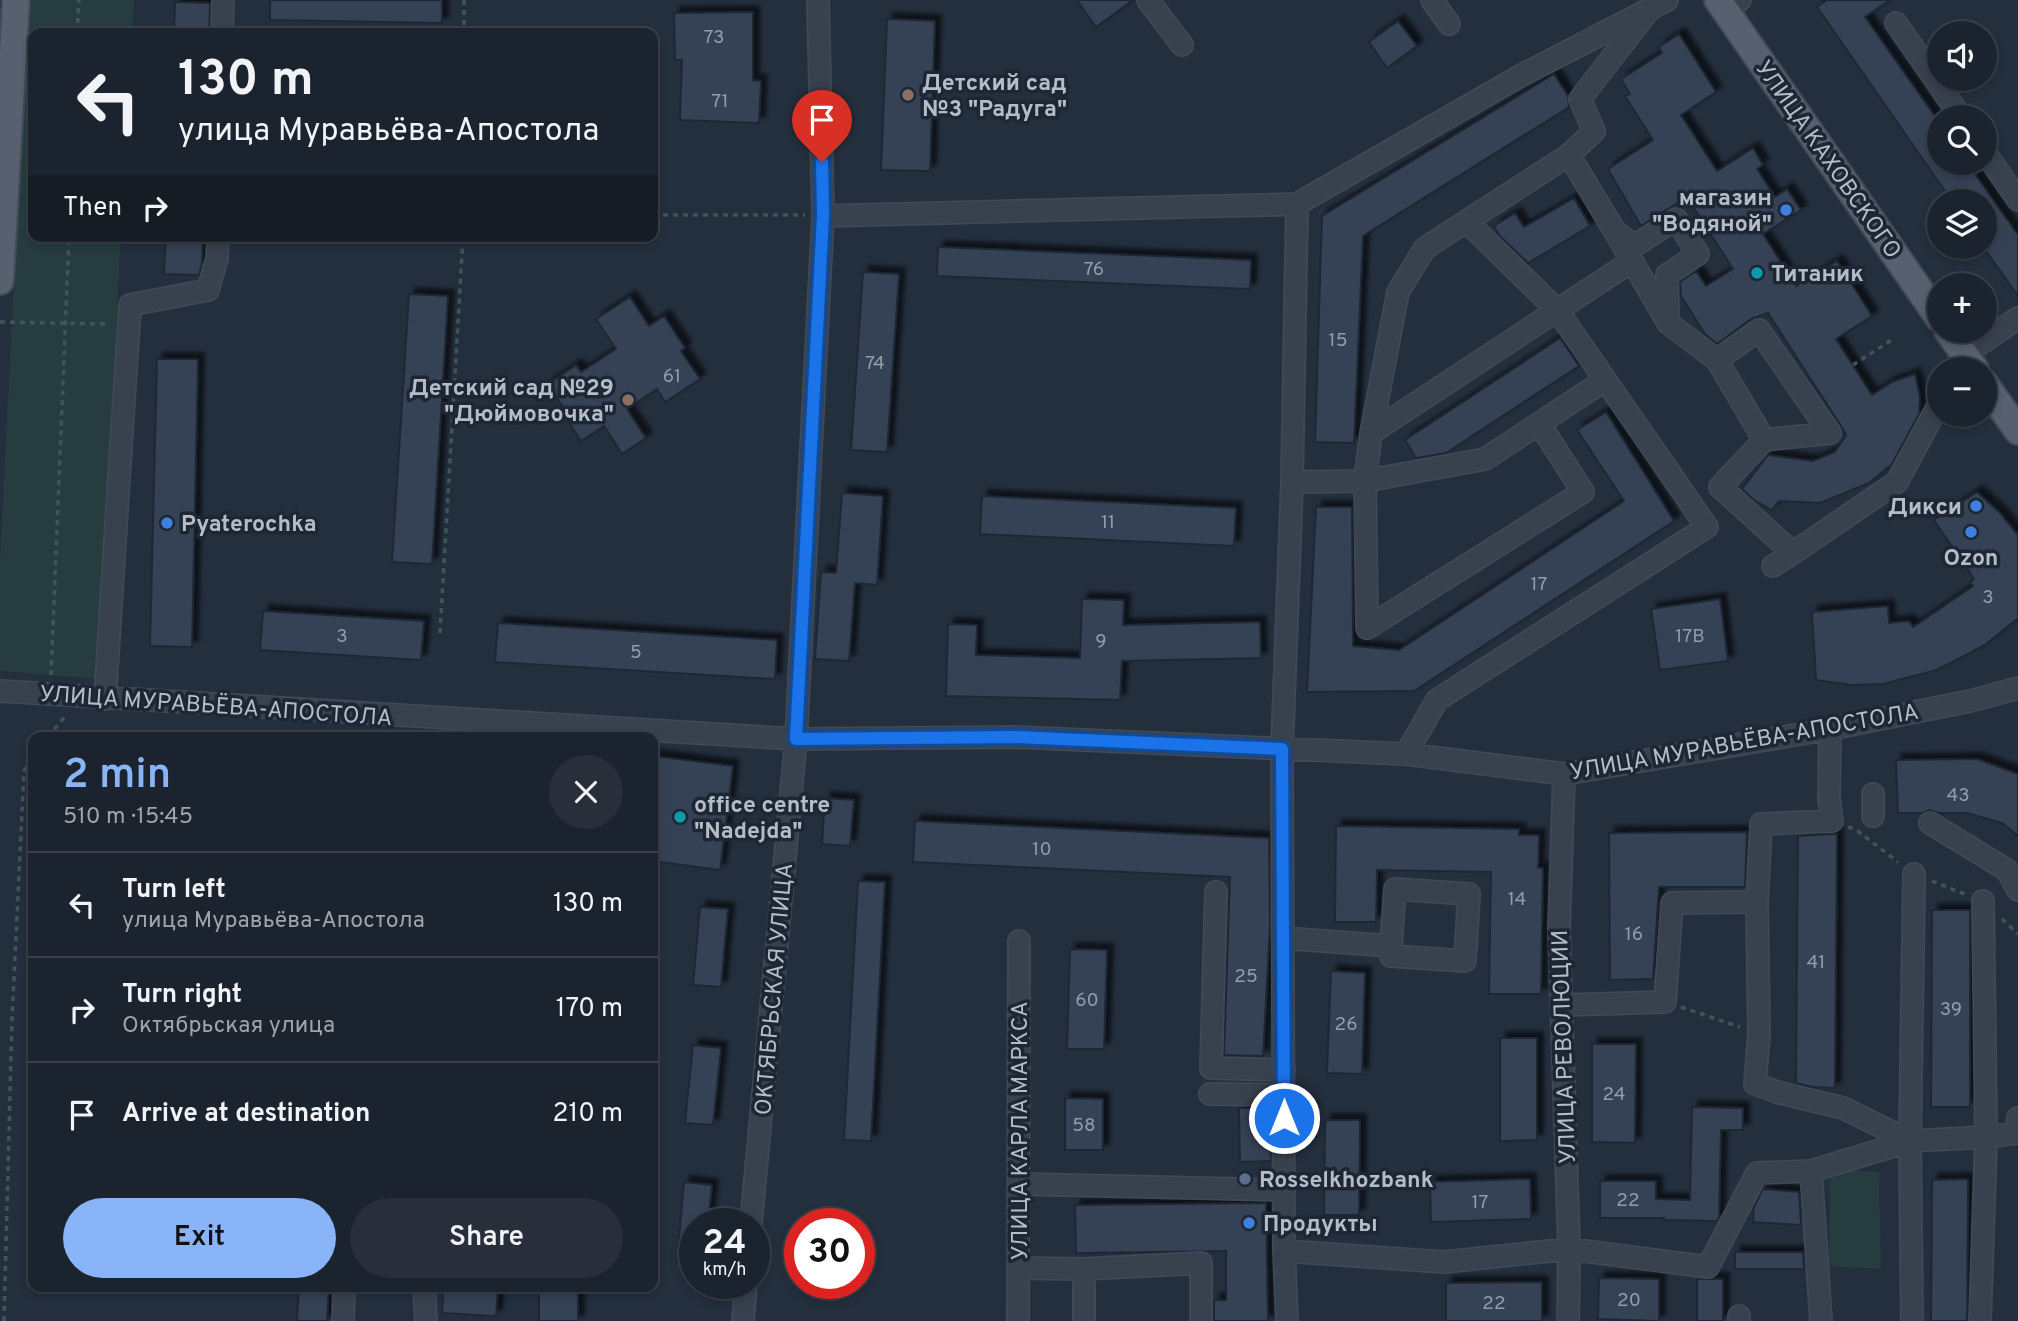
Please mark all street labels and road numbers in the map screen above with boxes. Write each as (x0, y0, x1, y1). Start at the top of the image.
street label: УЛИЦА КАХОВСКОГО (1748, 56, 1906, 265)
street label: УЛИЦА МУРАВЬЁВА-АПОСТОЛА (38, 680, 393, 734)
street label: УЛИЦА МУРАВЬЁВА-АПОСТОЛА (1568, 697, 1921, 788)
street label: ОКТЯБРЬСКАЯ УЛИЦА (750, 862, 801, 1116)
street label: УЛИЦА РЕВОЛЮЦИИ (1547, 929, 1584, 1165)
street label: УЛИЦА КАРЛА МАРКСА (1007, 1001, 1036, 1261)

